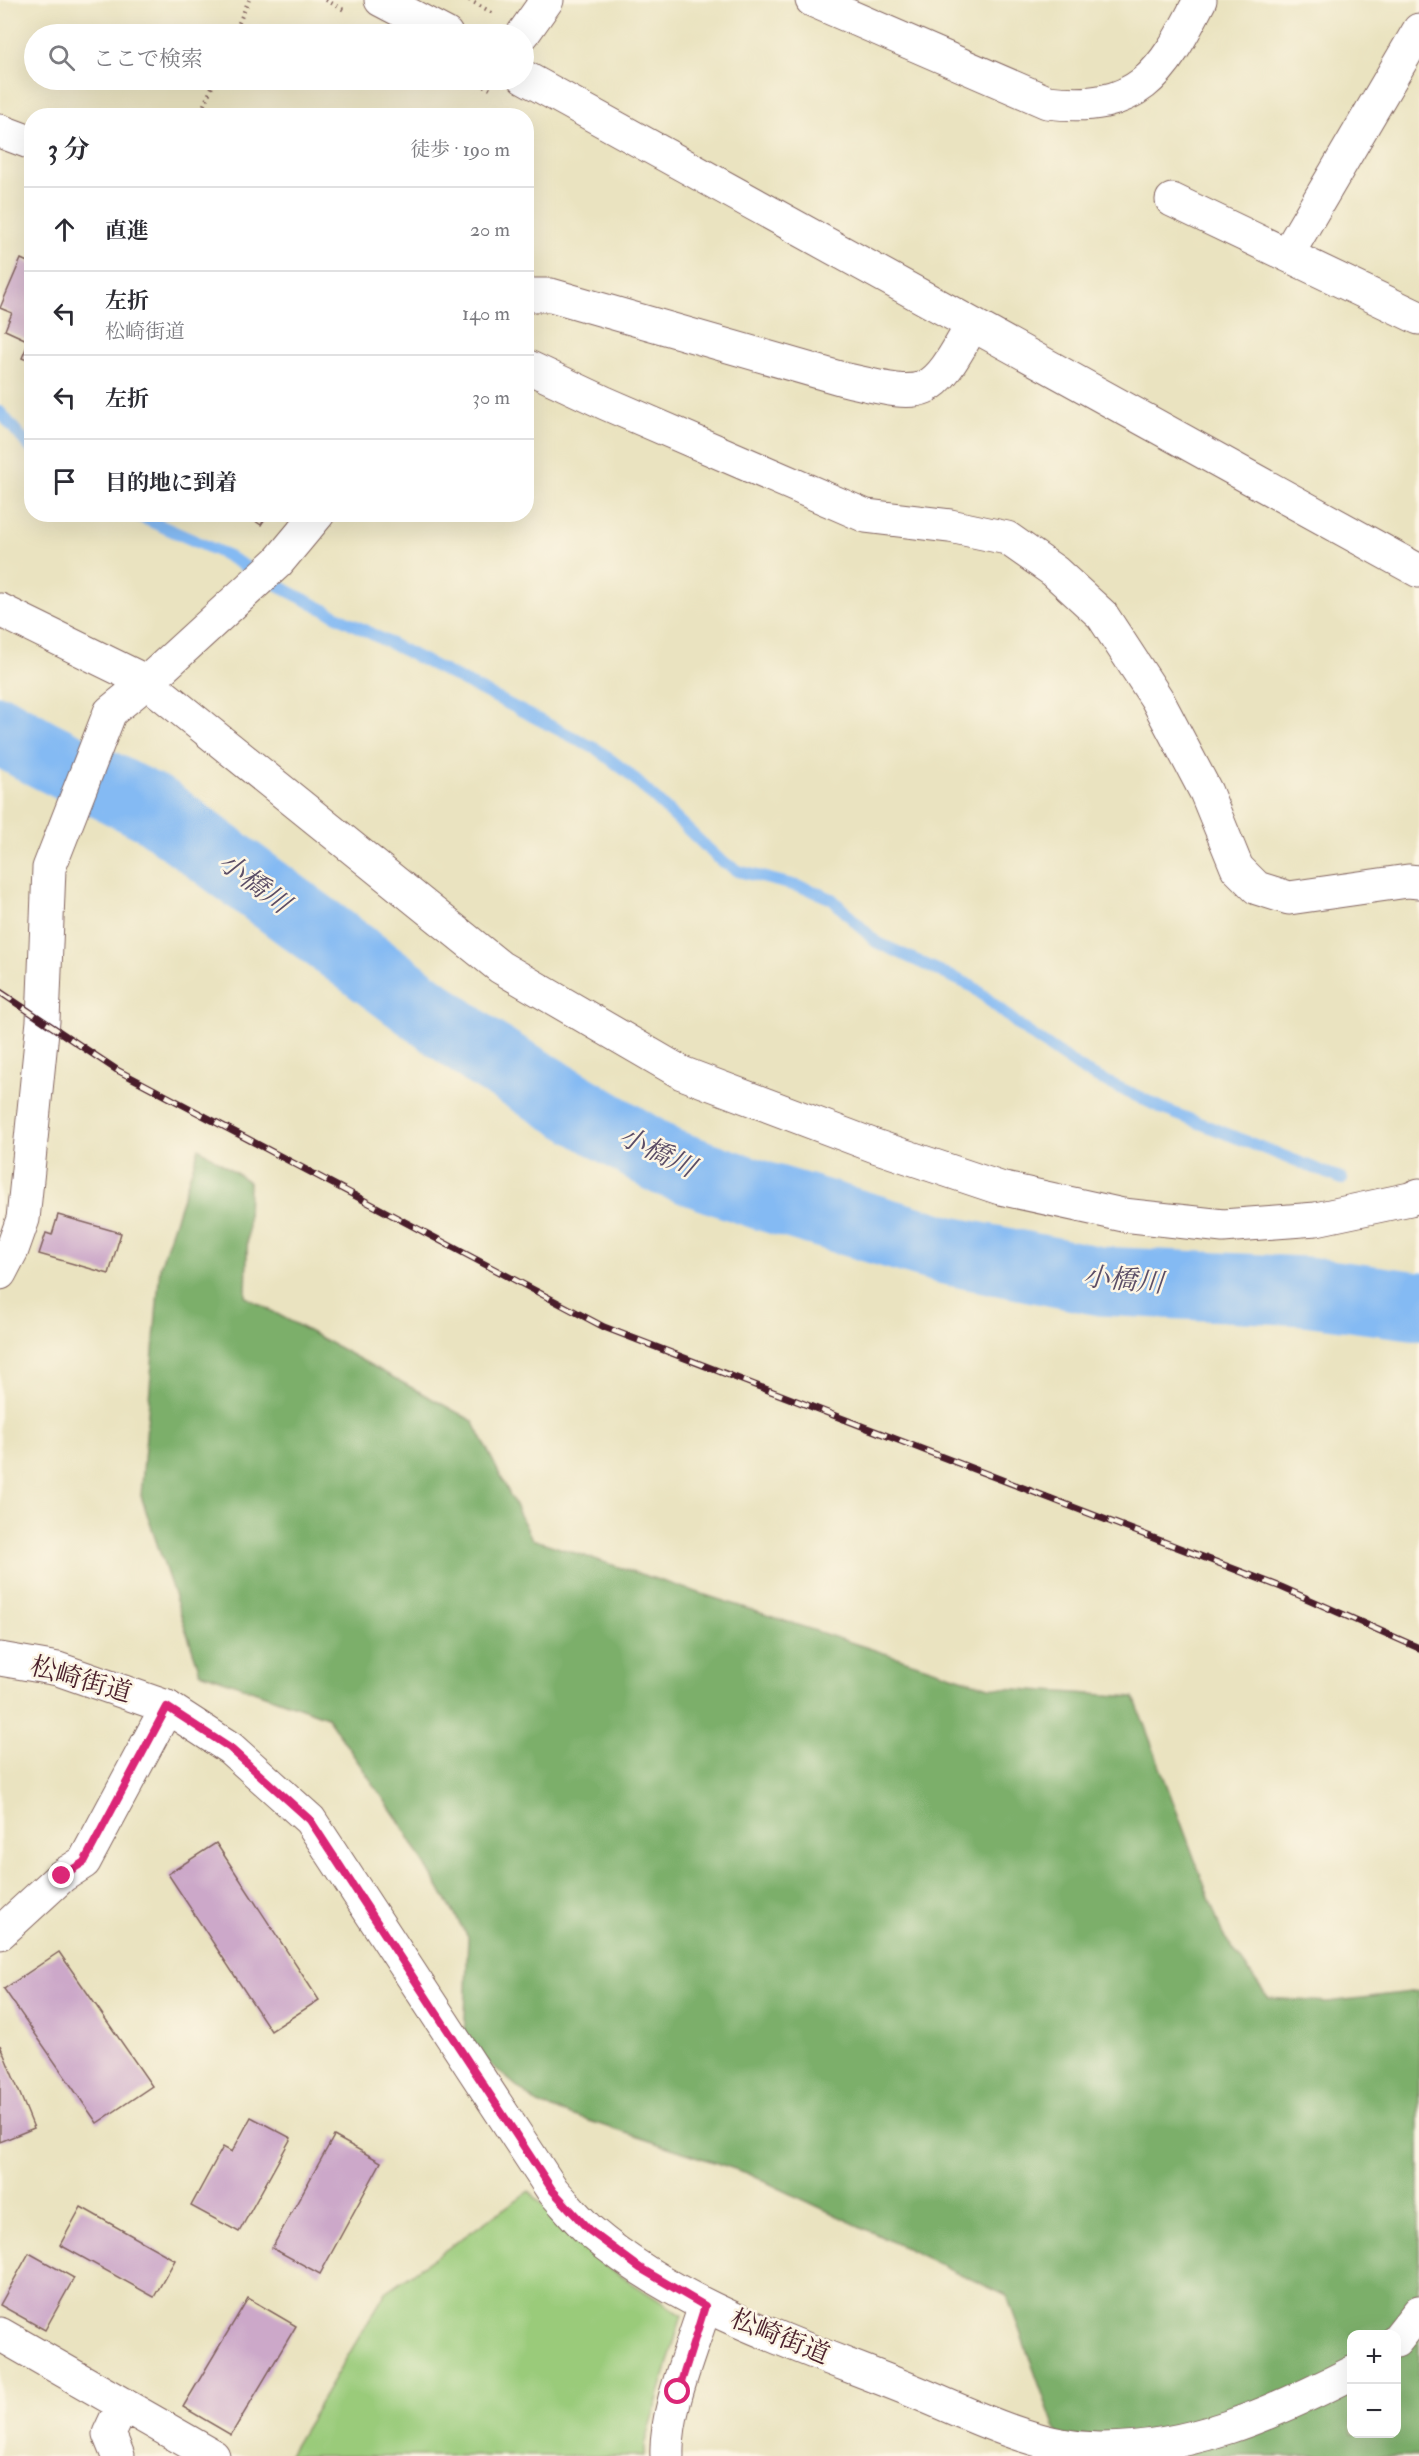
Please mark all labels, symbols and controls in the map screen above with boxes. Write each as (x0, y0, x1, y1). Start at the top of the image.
search box (24, 24, 534, 90)
icon: search (45, 41, 78, 74)
text: ここで検索 (93, 45, 203, 73)
text: 3 分 (48, 134, 89, 166)
text: 徒歩 · 190 m (410, 137, 510, 162)
icon: ahead (48, 213, 81, 246)
text: 直進 (105, 217, 149, 245)
text: 20 m (470, 217, 510, 242)
text: 左折 (105, 287, 149, 315)
icon: left (48, 297, 81, 330)
text: 140 m (462, 301, 510, 326)
text: 松崎街道 (105, 319, 185, 344)
icon: left (48, 381, 81, 414)
text: 左折 (105, 385, 149, 413)
text: 30 m (472, 385, 510, 410)
icon: arrive (48, 465, 81, 498)
text: 目的地に到着 (105, 469, 237, 497)
water label: 小橋川 (212, 845, 299, 922)
water label: 小橋川 (613, 1119, 703, 1186)
water label: 小橋川 (1081, 1260, 1168, 1300)
street label: 松崎街道 (27, 1650, 135, 1710)
route end (48, 1862, 74, 1888)
street label: 松崎街道 (726, 2303, 834, 2371)
map controls (1347, 2330, 1401, 2438)
button: + (1347, 2330, 1401, 2384)
route start (664, 2378, 690, 2404)
button: − (1347, 2384, 1401, 2438)

